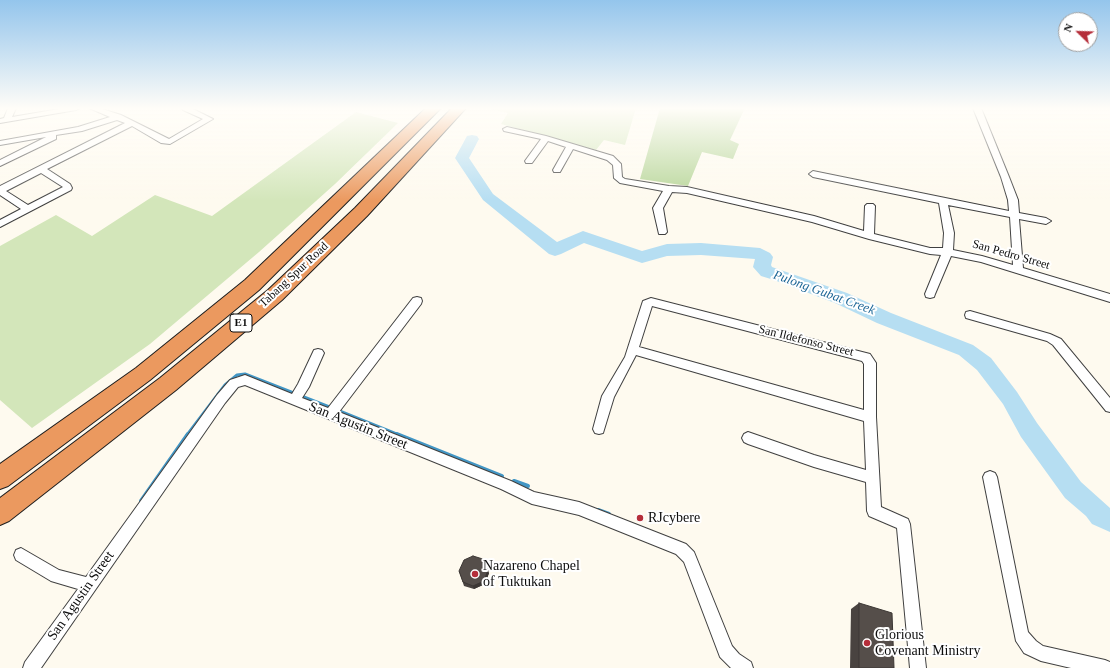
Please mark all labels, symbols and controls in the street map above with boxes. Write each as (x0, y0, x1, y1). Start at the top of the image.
north arrow (1058, 12, 1098, 52)
text: N (1061, 22, 1075, 34)
street label: San Pedro Street (971, 237, 1051, 273)
street label: Tabang Spur Road (256, 239, 332, 311)
water label: Pulong Gubat Creek (771, 267, 877, 319)
road number: E1 (230, 314, 252, 332)
street label: San Ildefonso Street (757, 322, 855, 360)
street label: San Agustin Street (306, 399, 410, 453)
place label: RJcybere (648, 510, 700, 526)
marker: RJcybere (635, 513, 645, 523)
street label: San Agustin Street (44, 548, 118, 644)
place label: Nazareno Chapel of Tuktukan (483, 558, 580, 590)
marker: Nazareno Chapel of Tuktukan (470, 569, 480, 579)
place label: Glorious Covenant Ministry (875, 627, 980, 660)
marker: Glorious Covenant Ministry (862, 638, 872, 648)

